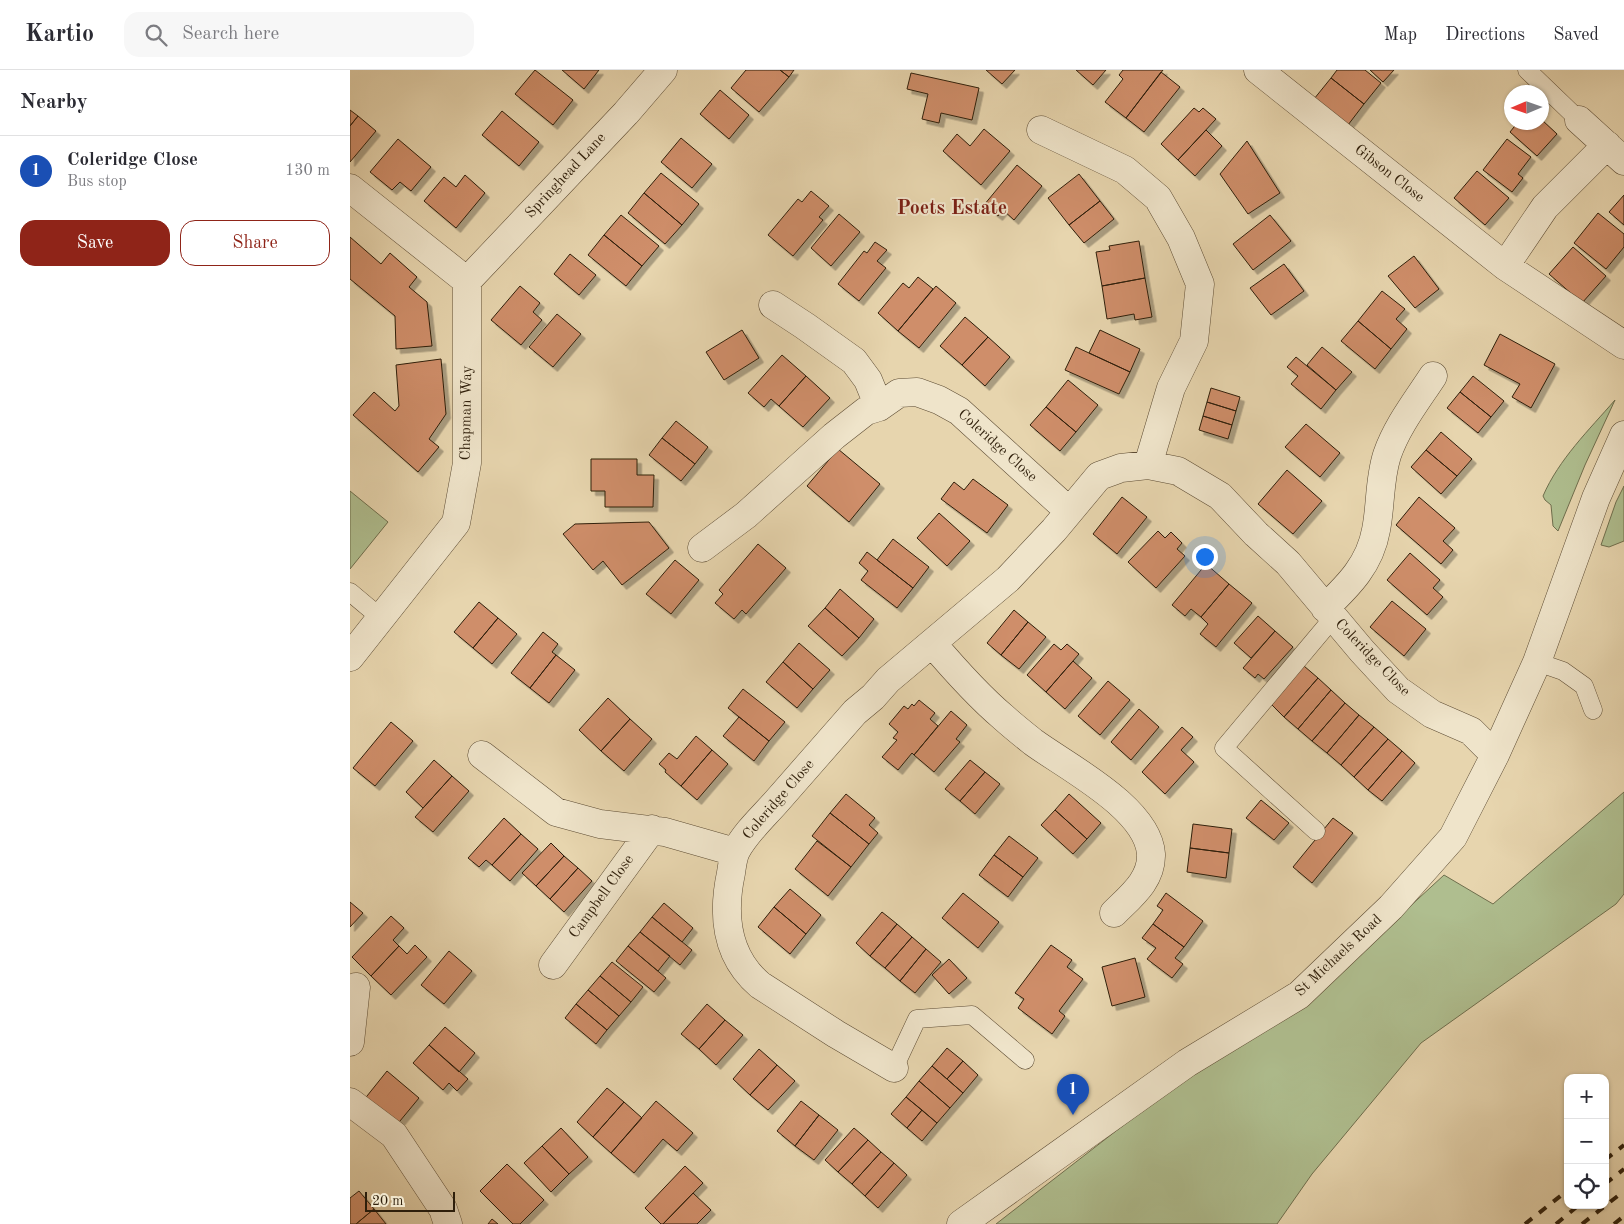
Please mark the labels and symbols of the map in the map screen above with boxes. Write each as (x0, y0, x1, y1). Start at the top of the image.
north arrow (1504, 85, 1549, 130)
street label: Springhead Lane (523, 130, 609, 221)
street label: Gibson Close (1351, 142, 1427, 206)
district label: Poets Estate (897, 199, 1007, 219)
street label: Chapman Way (459, 365, 475, 461)
street label: Coleridge Close (955, 407, 1039, 485)
your location (1192, 544, 1218, 570)
street label: Coleridge Close (1332, 617, 1412, 699)
street label: Coleridge Close (740, 757, 818, 843)
street label: Campbell Close (567, 852, 637, 941)
street label: St Michaels Road (1293, 912, 1385, 1000)
pin: 1 (1057, 1074, 1089, 1115)
scale bar (365, 1189, 455, 1212)

